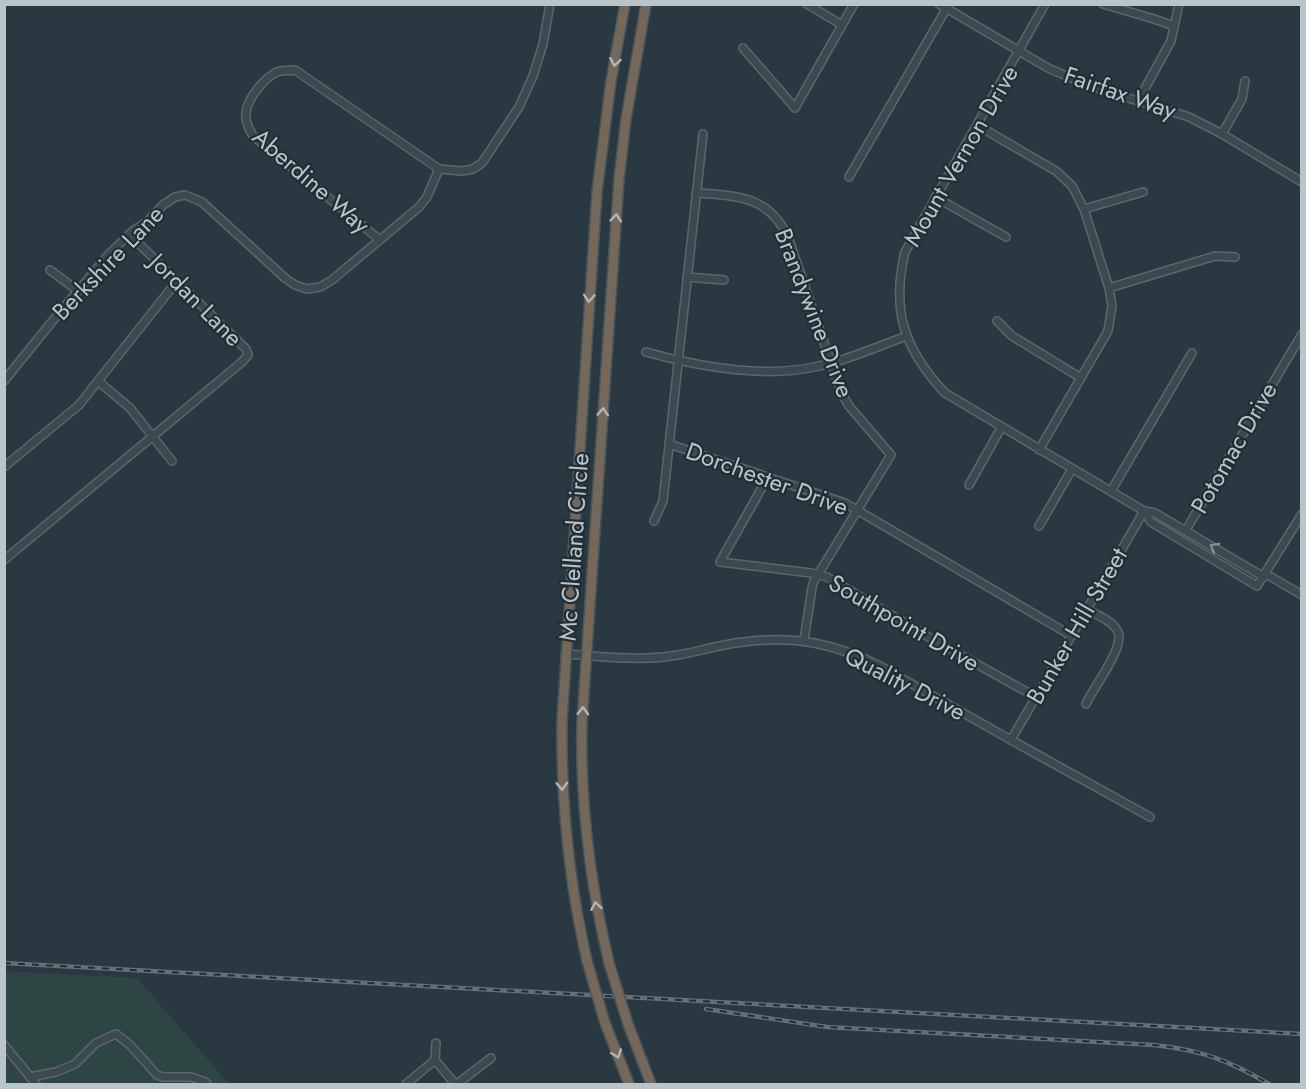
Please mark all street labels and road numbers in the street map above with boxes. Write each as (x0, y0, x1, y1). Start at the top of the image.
street label: Fairfax Way (1059, 57, 1181, 128)
street label: Mount Vernon Drive (894, 59, 1027, 253)
street label: Aberdine Way (245, 120, 378, 242)
street label: Berkshire Lane (44, 197, 172, 328)
street label: Brandywine Drive (766, 223, 863, 403)
street label: Jordan Lane (140, 243, 251, 354)
street label: Potomac Drive (1182, 375, 1285, 520)
street label: Dorchester Drive (681, 433, 853, 524)
street label: Mc Clelland Circle (549, 452, 598, 642)
street label: Bunker Hill Street (1018, 541, 1136, 710)
street label: Southpoint Drive (822, 565, 986, 680)
street label: Quality Drive (839, 638, 972, 729)

